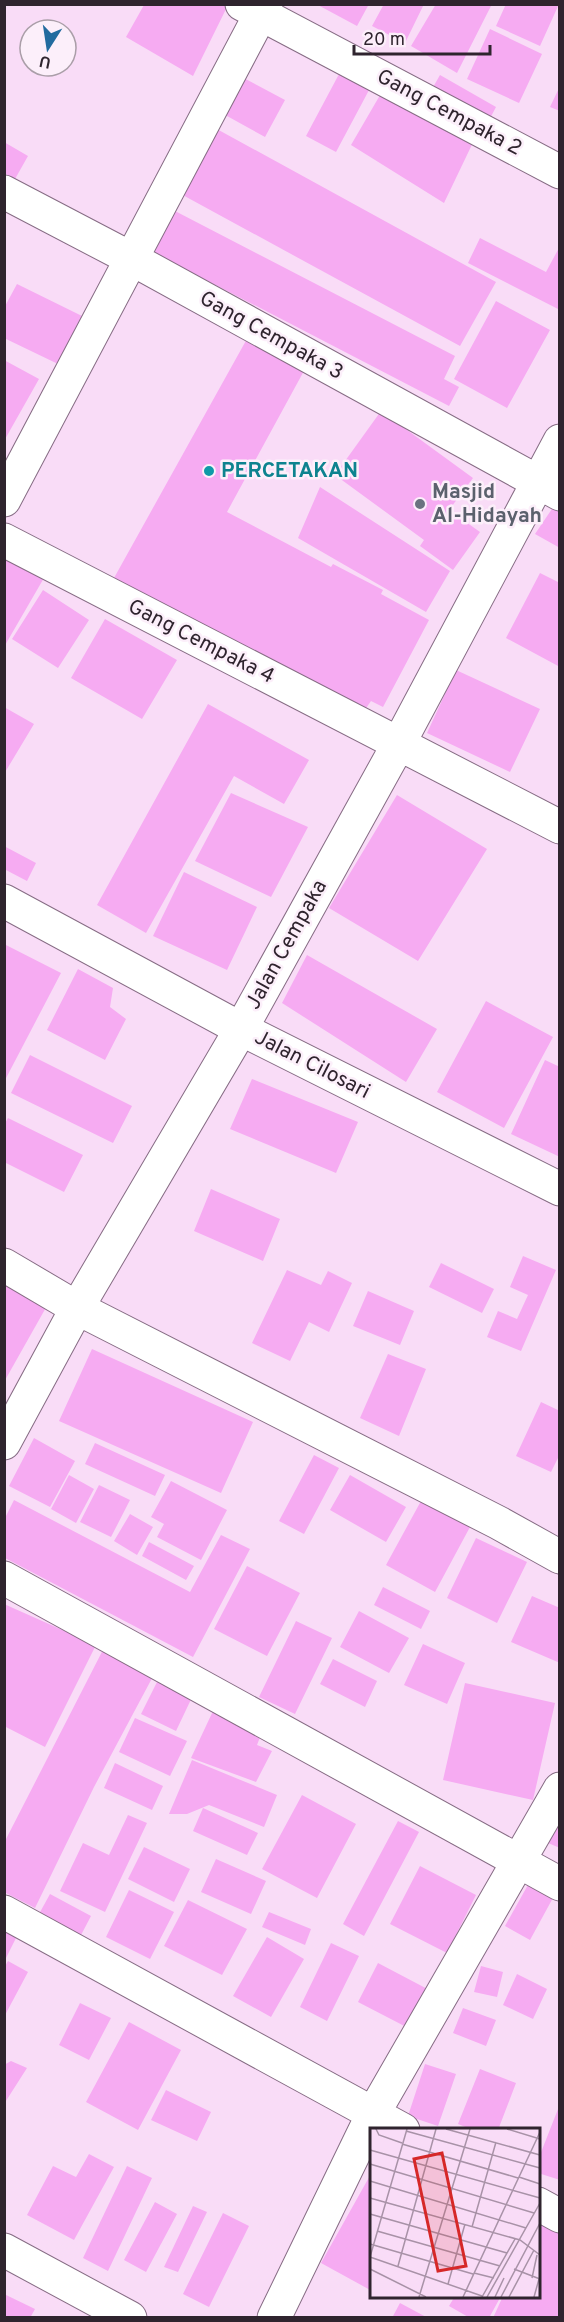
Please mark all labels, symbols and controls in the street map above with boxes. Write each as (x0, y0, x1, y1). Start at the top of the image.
north arrow (18, 18, 78, 78)
scale bar (354, 18, 490, 56)
text: 20 m (363, 29, 405, 52)
text: U (38, 50, 53, 72)
street label: Gang Cempaka 2 (372, 63, 526, 163)
street label: Gang Cempaka 3 (194, 285, 348, 387)
place label: PERCETAKAN (221, 458, 358, 485)
marker: PERCETAKAN (202, 464, 216, 478)
place label: Masjid Al-Hidayah (432, 479, 542, 530)
marker: Masjid Al-Hidayah (413, 497, 427, 511)
street label: Gang Cempaka 4 (123, 593, 279, 691)
street label: Jalan Cempaka (240, 875, 334, 1015)
street label: Jalan Cilosari (250, 1024, 374, 1106)
inset map (370, 2128, 540, 2298)

